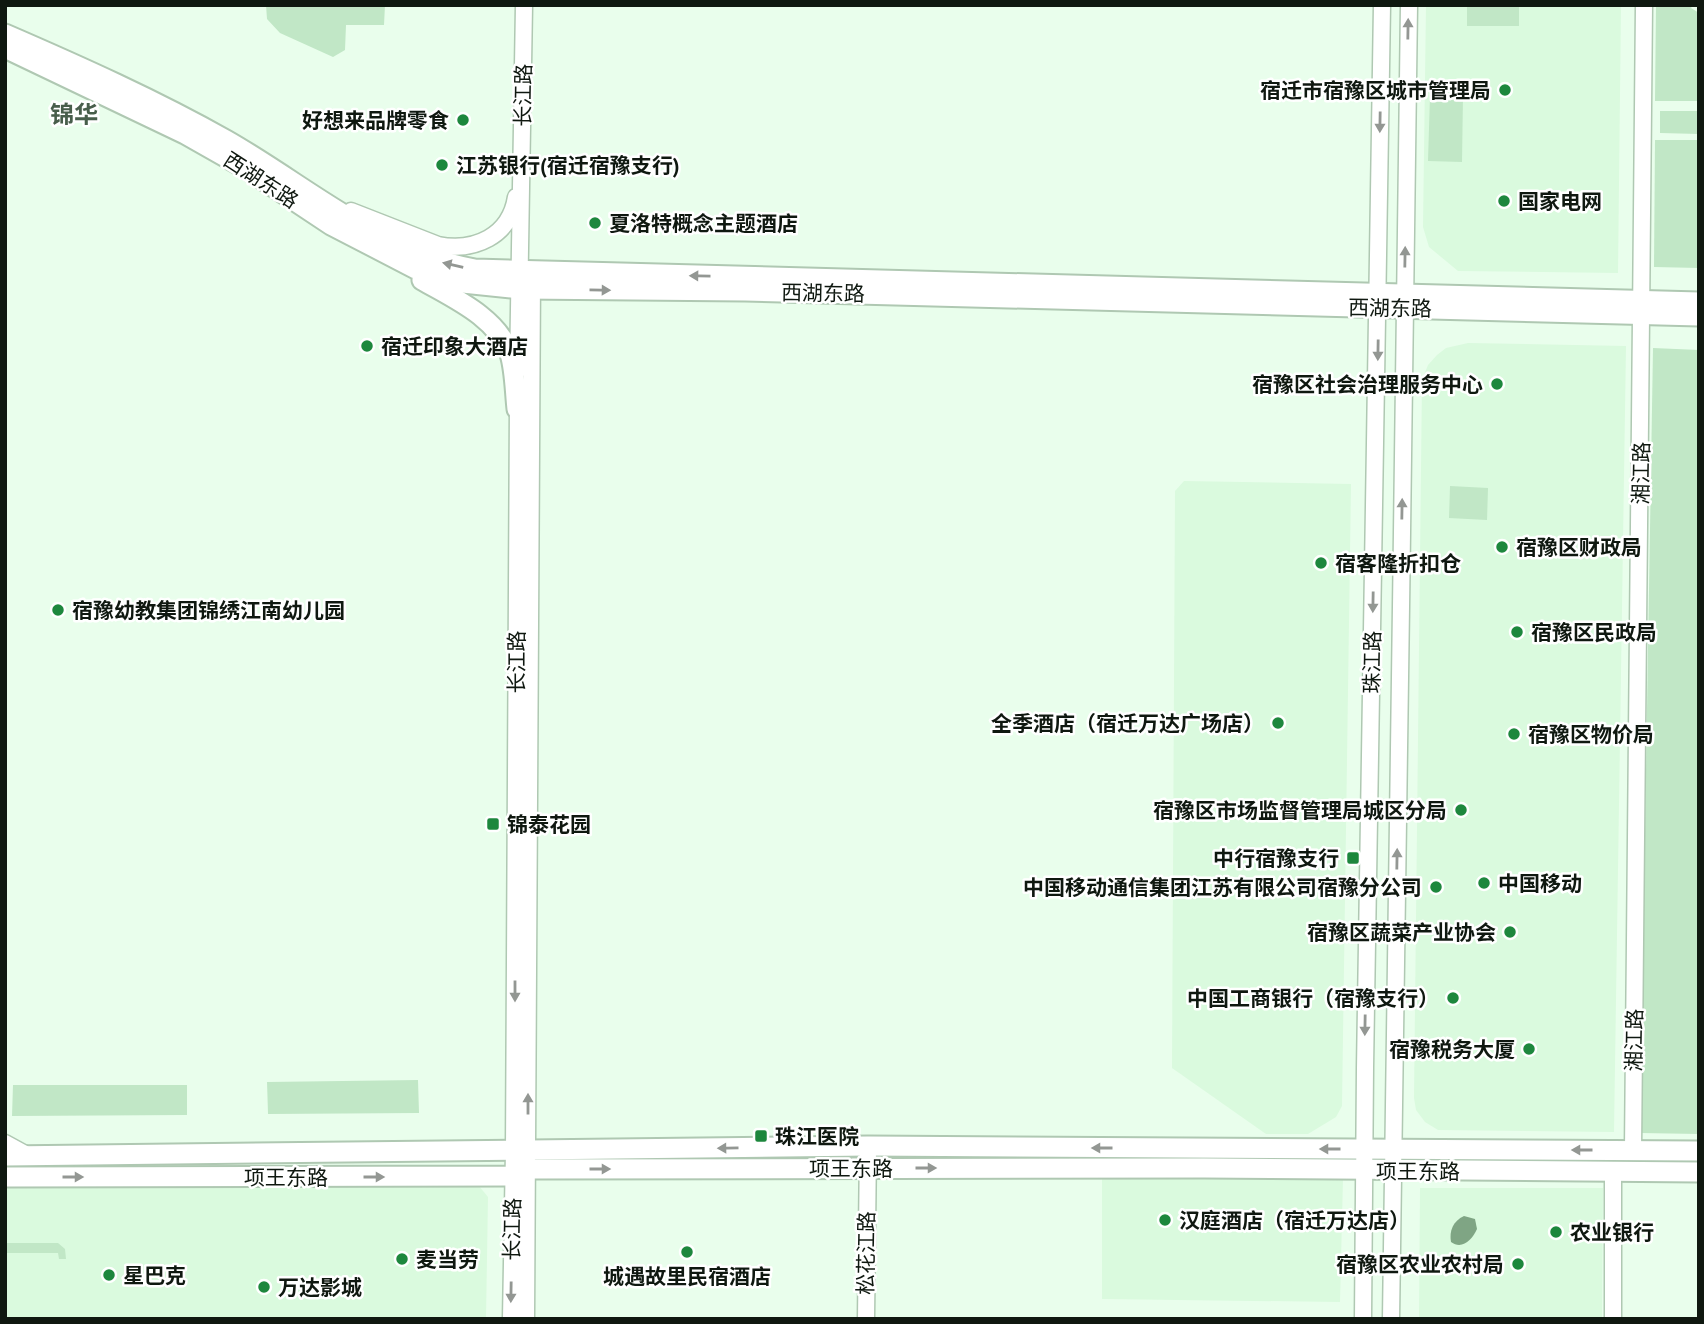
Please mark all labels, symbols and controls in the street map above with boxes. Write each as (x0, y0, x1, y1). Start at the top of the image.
one-way arrow (1402, 18, 1414, 40)
street label: 长江路 (509, 63, 537, 127)
place label: 宿迁市宿豫区城市管理局 (1260, 77, 1491, 104)
marker: 宿迁市宿豫区城市管理局 (1497, 82, 1513, 98)
district label: 锦华 (50, 99, 98, 130)
place label: 好想来品牌零食 (302, 107, 449, 134)
marker: 好想来品牌零食 (455, 112, 471, 128)
one-way arrow (1374, 112, 1386, 134)
street label: 西湖东路 (218, 146, 304, 214)
place label: 江苏银行(宿迁宿豫支行) (456, 152, 680, 179)
marker: 江苏银行(宿迁宿豫支行) (434, 157, 450, 173)
place label: 国家电网 (1518, 188, 1602, 215)
marker: 国家电网 (1496, 193, 1512, 209)
place label: 夏洛特概念主题酒店 (609, 210, 798, 237)
marker: 夏洛特概念主题酒店 (587, 215, 603, 231)
one-way arrow (1399, 245, 1411, 267)
one-way arrow (442, 259, 464, 270)
one-way arrow (689, 270, 711, 281)
street label: 西湖东路 (781, 279, 865, 307)
one-way arrow (589, 284, 611, 295)
street label: 西湖东路 (1348, 294, 1432, 322)
place label: 宿迁印象大酒店 (381, 333, 528, 360)
marker: 宿迁印象大酒店 (359, 338, 375, 354)
one-way arrow (1372, 339, 1383, 361)
place label: 宿豫区社会治理服务中心 (1252, 371, 1483, 398)
marker: 宿豫区社会治理服务中心 (1489, 376, 1505, 392)
street label: 湘江路 (1627, 441, 1655, 505)
one-way arrow (1397, 497, 1408, 519)
place label: 宿豫区财政局 (1516, 534, 1642, 561)
marker: 宿豫区财政局 (1494, 539, 1510, 555)
place label: 宿客隆折扣仓 (1335, 550, 1461, 577)
marker: 宿客隆折扣仓 (1313, 555, 1329, 571)
one-way arrow (1367, 591, 1379, 613)
place label: 宿豫幼教集团锦绣江南幼儿园 (72, 597, 345, 624)
marker: 宿豫幼教集团锦绣江南幼儿园 (50, 602, 66, 618)
place label: 宿豫区民政局 (1531, 619, 1657, 646)
marker: 宿豫区民政局 (1509, 624, 1525, 640)
street label: 珠江路 (1358, 630, 1386, 694)
street label: 长江路 (503, 631, 530, 694)
place label: 全季酒店（宿迁万达广场店） (991, 710, 1264, 737)
marker: 全季酒店（宿迁万达广场店） (1270, 715, 1286, 731)
place label: 宿豫区物价局 (1528, 721, 1654, 748)
marker: 宿豫区物价局 (1506, 726, 1522, 742)
place label: 宿豫区市场监督管理局城区分局 (1153, 797, 1447, 824)
marker: 宿豫区市场监督管理局城区分局 (1453, 802, 1469, 818)
place label: 锦泰花园 (507, 811, 591, 838)
marker: 锦泰花园 (485, 816, 501, 832)
place label: 中行宿豫支行 (1213, 845, 1339, 872)
one-way arrow (1391, 847, 1403, 869)
marker: 中行宿豫支行 (1345, 850, 1361, 866)
place label: 中国移动 (1498, 870, 1582, 897)
place label: 中国移动通信集团江苏有限公司宿豫分公司 (1023, 874, 1422, 901)
marker: 中国移动 (1476, 875, 1492, 891)
marker: 中国移动通信集团江苏有限公司宿豫分公司 (1428, 879, 1444, 895)
place label: 宿豫区蔬菜产业协会 (1307, 919, 1496, 946)
marker: 宿豫区蔬菜产业协会 (1502, 924, 1518, 940)
one-way arrow (509, 981, 521, 1003)
place label: 中国工商银行（宿豫支行） (1187, 985, 1439, 1012)
marker: 中国工商银行（宿豫支行） (1445, 990, 1461, 1006)
street label: 湘江路 (1620, 1008, 1648, 1072)
one-way arrow (1360, 1015, 1371, 1037)
place label: 宿豫税务大厦 (1389, 1036, 1515, 1063)
marker: 宿豫税务大厦 (1521, 1041, 1537, 1057)
one-way arrow (522, 1092, 534, 1114)
place label: 珠江医院 (775, 1123, 859, 1150)
marker: 珠江医院 (753, 1128, 769, 1144)
one-way arrow (716, 1142, 738, 1154)
one-way arrow (1091, 1142, 1113, 1153)
one-way arrow (1318, 1143, 1340, 1155)
one-way arrow (1570, 1144, 1592, 1156)
street label: 项王东路 (809, 1155, 893, 1182)
street label: 项王东路 (1376, 1158, 1460, 1185)
one-way arrow (915, 1162, 937, 1174)
one-way arrow (589, 1163, 611, 1175)
street label: 项王东路 (244, 1164, 328, 1191)
one-way arrow (364, 1171, 386, 1183)
one-way arrow (63, 1172, 85, 1183)
street label: 长江路 (498, 1197, 526, 1261)
place label: 汉庭酒店（宿迁万达店） (1179, 1207, 1410, 1234)
street label: 松花江路 (852, 1211, 880, 1295)
marker: 汉庭酒店（宿迁万达店） (1157, 1212, 1173, 1228)
place label: 农业银行 (1570, 1219, 1654, 1246)
marker: 农业银行 (1548, 1224, 1564, 1240)
marker: 城遇故里民宿酒店 (679, 1244, 695, 1260)
place label: 麦当劳 (416, 1246, 479, 1273)
marker: 麦当劳 (394, 1251, 410, 1267)
place label: 宿豫区农业农村局 (1336, 1251, 1504, 1278)
marker: 宿豫区农业农村局 (1510, 1256, 1526, 1272)
place label: 星巴克 (123, 1262, 186, 1289)
place label: 城遇故里民宿酒店 (603, 1263, 771, 1290)
marker: 星巴克 (101, 1267, 117, 1283)
place label: 万达影城 (278, 1274, 362, 1301)
marker: 万达影城 (256, 1279, 272, 1295)
one-way arrow (505, 1281, 517, 1303)

